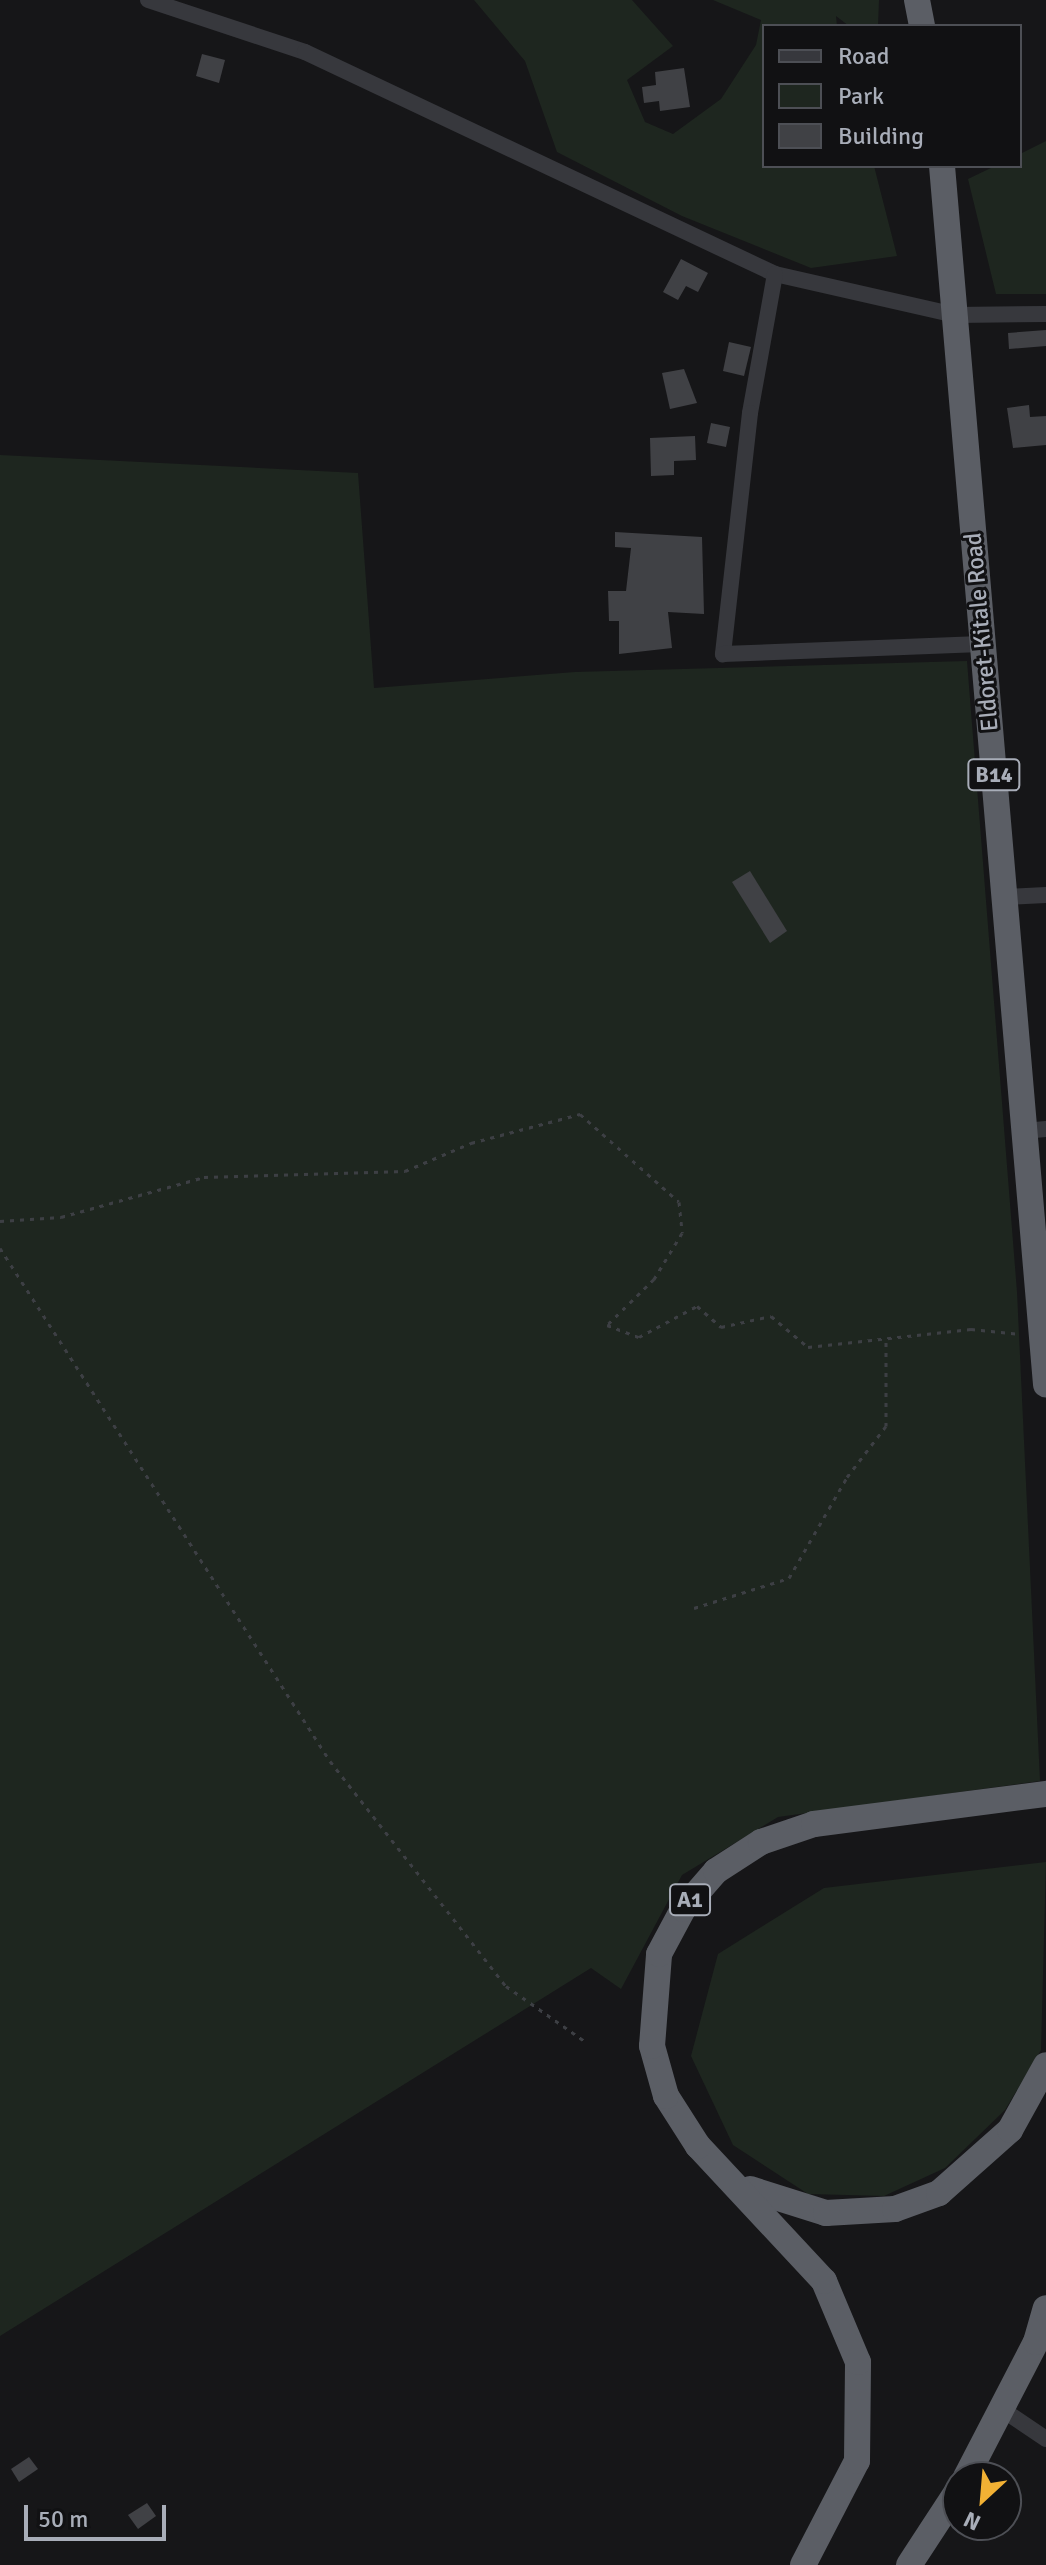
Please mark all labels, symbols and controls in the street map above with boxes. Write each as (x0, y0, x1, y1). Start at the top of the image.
legend (762, 24, 1022, 168)
text: Road (838, 41, 889, 71)
text: Park (838, 81, 884, 111)
text: Building (838, 121, 924, 151)
street label: Eldoret-Kitale Road (959, 531, 1005, 733)
road number: B14 (966, 757, 1022, 793)
road number: A1 (668, 1882, 712, 1918)
north arrow (942, 2461, 1022, 2541)
scale bar (28, 2489, 170, 2539)
text: 50 m (38, 2504, 88, 2534)
text: N (959, 2506, 985, 2537)

